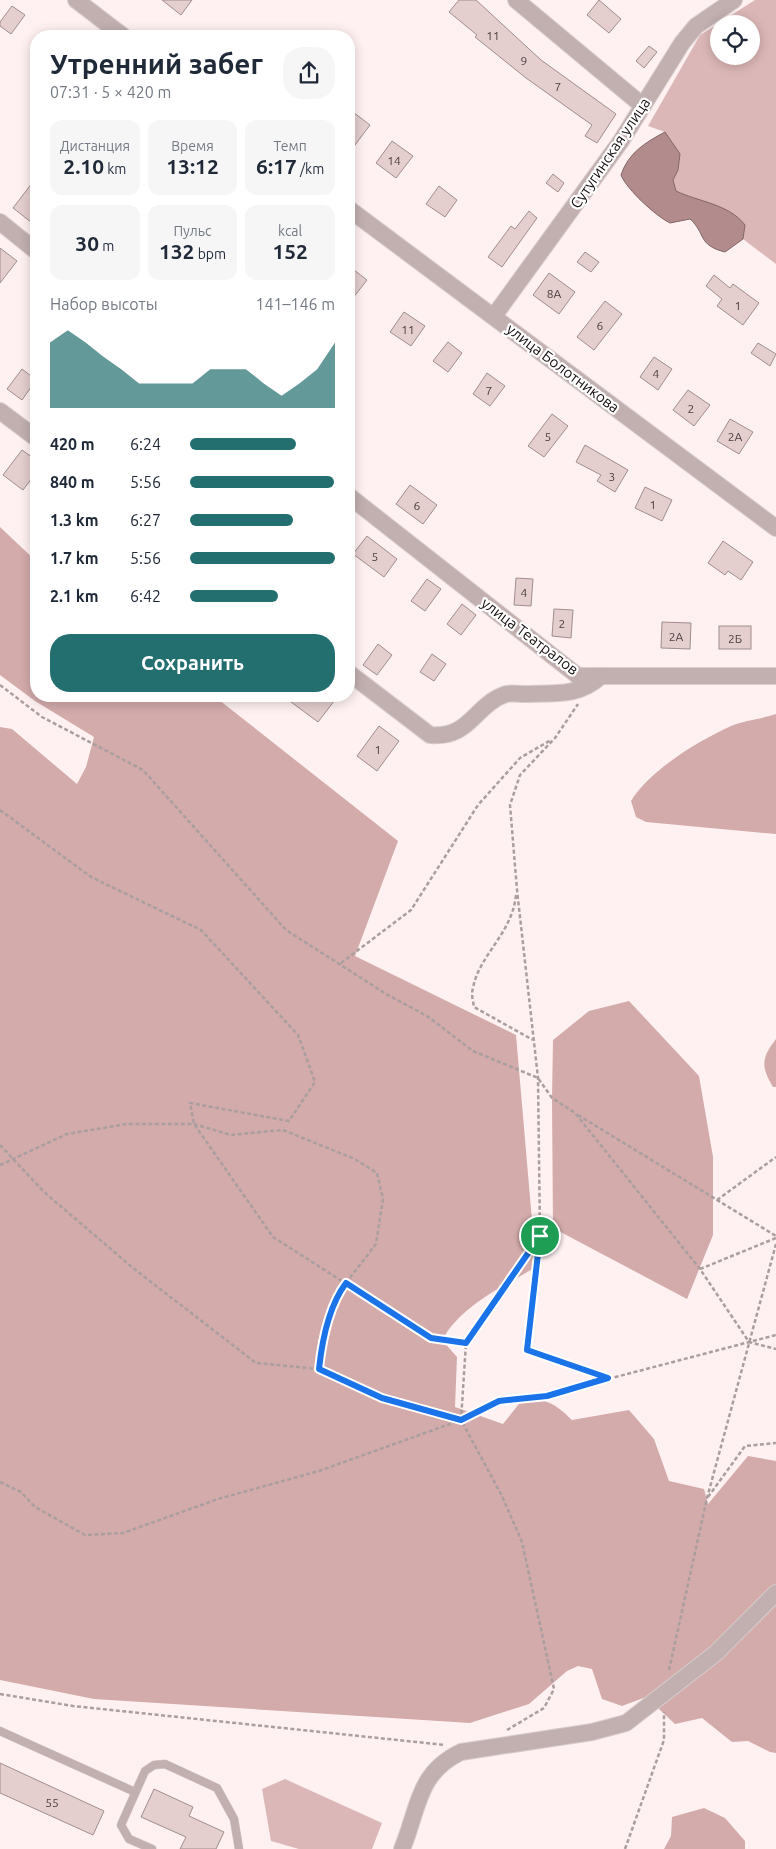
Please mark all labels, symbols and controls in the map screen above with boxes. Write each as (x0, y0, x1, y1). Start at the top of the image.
map controls (710, 15, 760, 65)
button: locate (710, 15, 760, 65)
house number: 11 (486, 29, 500, 42)
button: share (283, 47, 335, 99)
text: Утренний забег (50, 48, 263, 79)
house number: 9 (521, 54, 527, 67)
house number: 7 (555, 80, 561, 93)
text: 07:31 · 5 × 420 m (50, 83, 171, 101)
street label: Сутугинская улица (567, 95, 653, 211)
text: Дистанция (60, 138, 130, 154)
text: Время (171, 138, 214, 154)
text: Темп (274, 138, 307, 154)
text: 2.10 (63, 154, 104, 178)
text: 13:12 (166, 154, 219, 178)
text: 6:17 (256, 154, 297, 178)
house number: 14 (387, 154, 401, 167)
text: km (104, 161, 126, 177)
text: /km (297, 161, 324, 177)
text: Пульс (173, 223, 212, 239)
text: kcal (278, 223, 302, 239)
text: 30 (75, 231, 99, 255)
text: m (99, 238, 114, 254)
text: 132 (159, 239, 194, 263)
text: 152 (272, 239, 308, 263)
text: bpm (194, 246, 226, 262)
house number: 8А (547, 287, 561, 300)
text: Набор высоты (50, 295, 158, 313)
text: 141–146 m (255, 295, 335, 313)
house number: 1 (735, 299, 741, 312)
house number: 6 (597, 319, 604, 332)
street label: улица Болотникова (503, 320, 623, 416)
house number: 11 (401, 323, 415, 336)
house number: 4 (653, 367, 660, 380)
house number: 7 (486, 384, 492, 397)
house number: 2 (688, 402, 694, 415)
house number: 5 (545, 430, 551, 443)
house number: 2А (728, 430, 742, 443)
text: 420 m (50, 435, 95, 453)
text: 6:24 (130, 435, 161, 453)
house number: 3 (609, 470, 615, 483)
text: 840 m (50, 473, 95, 491)
text: 5:56 (130, 473, 161, 491)
house number: 1 (650, 498, 656, 511)
house number: 6 (414, 499, 421, 512)
text: 1.3 km (50, 511, 99, 529)
text: 6:27 (130, 511, 161, 529)
text: 1.7 km (50, 549, 99, 567)
text: 5:56 (130, 549, 161, 567)
house number: 5 (372, 550, 378, 563)
house number: 4 (521, 586, 528, 599)
text: 2.1 km (50, 587, 99, 605)
text: 6:42 (130, 587, 161, 605)
street label: улица Театралов (478, 594, 582, 678)
house number: 2 (559, 617, 565, 630)
house number: 2А (669, 630, 683, 643)
house number: 2Б (728, 632, 742, 645)
button: Сохранить (50, 634, 335, 692)
house number: 1 (375, 743, 381, 756)
pin (519, 1215, 561, 1257)
icon: arrive (526, 1222, 554, 1250)
house number: 55 (45, 1796, 59, 1809)

